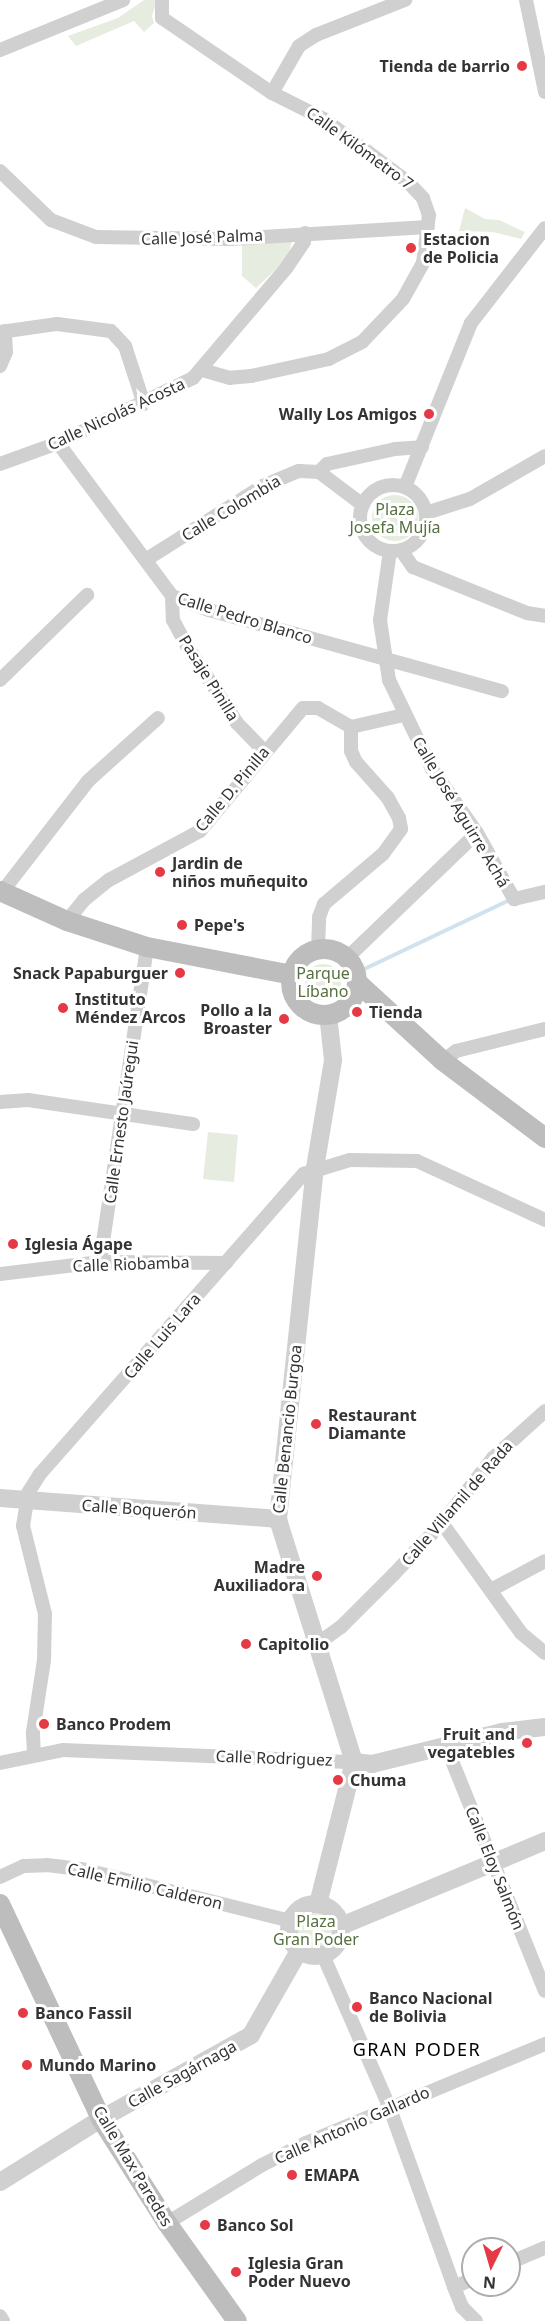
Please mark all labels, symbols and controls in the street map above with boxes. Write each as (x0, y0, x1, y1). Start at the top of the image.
place label: Tienda de barrio (380, 56, 510, 76)
marker: Tienda de barrio (515, 59, 529, 73)
street label: Calle Kilómetro 7 (303, 103, 417, 193)
street label: Calle José Palma (141, 225, 263, 249)
place label: Estacion de Policia (423, 229, 499, 267)
marker: Estacion de Policia (404, 241, 418, 255)
street label: Calle Nicolás Acosta (44, 374, 188, 454)
place label: Wally Los Amigos (279, 404, 417, 424)
marker: Wally Los Amigos (422, 407, 436, 421)
street label: Calle Colombia (178, 471, 284, 545)
park label: Plaza Josefa Mujía (349, 499, 441, 537)
street label: Calle Pedro Blanco (175, 588, 315, 648)
street label: Pasaje Pinilla (175, 632, 243, 724)
street label: Calle José Aguirre Achá (408, 733, 514, 891)
street label: Calle D. Pinilla (191, 743, 273, 835)
place label: Jardin de niños muñequito (172, 853, 308, 891)
marker: Jardin de niños muñequito (153, 865, 167, 879)
place label: Pepe's (194, 915, 245, 935)
marker: Pepe's (175, 918, 189, 932)
place label: Snack Papaburguer (13, 963, 168, 983)
park label: Parque Líbano (296, 963, 350, 1001)
marker: Snack Papaburguer (173, 966, 187, 980)
place label: Instituto Méndez Arcos (75, 989, 186, 1027)
place label: Pollo a la Broaster (200, 1000, 272, 1038)
marker: Instituto Méndez Arcos (56, 1001, 70, 1015)
place label: Tienda (369, 1002, 423, 1022)
marker: Tienda (350, 1005, 364, 1019)
marker: Pollo a la Broaster (277, 1012, 291, 1026)
street label: Calle Ernesto Jaúregui (100, 1039, 142, 1205)
place label: Iglesia Ágape (25, 1234, 133, 1254)
marker: Iglesia Ágape (6, 1237, 20, 1251)
street label: Calle Riobamba (72, 1252, 190, 1276)
street label: Calle Luis Lara (120, 1289, 204, 1383)
street label: Calle Benancio Burgoa (269, 1344, 305, 1514)
place label: Restaurant Diamante (328, 1405, 417, 1443)
marker: Restaurant Diamante (309, 1417, 323, 1431)
street label: Calle Villamil de Rada (397, 1436, 517, 1570)
street label: Calle Boquerón (81, 1495, 197, 1523)
place label: Madre Auxiliadora (214, 1557, 305, 1595)
marker: Madre Auxiliadora (310, 1569, 324, 1583)
place label: Capitolio (258, 1634, 329, 1654)
marker: Capitolio (239, 1637, 253, 1651)
place label: Banco Prodem (56, 1714, 171, 1734)
marker: Banco Prodem (37, 1717, 51, 1731)
place label: Fruit and vegatebles (428, 1724, 515, 1762)
marker: Fruit and vegatebles (520, 1736, 534, 1750)
street label: Calle Rodriguez (215, 1746, 333, 1770)
place label: Chuma (350, 1770, 406, 1790)
marker: Chuma (331, 1773, 345, 1787)
street label: Calle Eloy Salmón (461, 1803, 529, 1933)
street label: Calle Emilio Calderon (66, 1859, 224, 1913)
park label: Plaza Gran Poder (273, 1911, 359, 1949)
place label: Banco Nacional de Bolivia (369, 1988, 492, 2026)
marker: Banco Nacional de Bolivia (350, 2000, 364, 2014)
place label: Banco Fassil (35, 2003, 132, 2023)
marker: Banco Fassil (16, 2006, 30, 2020)
street label: Calle Sagárnaga (124, 2036, 240, 2112)
district label: GRAN PODER (353, 2038, 481, 2060)
place label: Mundo Marino (39, 2055, 156, 2075)
marker: Mundo Marino (20, 2058, 34, 2072)
street label: Calle Antonio Gallardo (272, 2082, 432, 2168)
street label: Calle Max Paredes (89, 2102, 177, 2230)
place label: EMAPA (304, 2165, 359, 2185)
marker: EMAPA (285, 2168, 299, 2182)
place label: Banco Sol (217, 2215, 294, 2235)
marker: Banco Sol (198, 2218, 212, 2232)
north arrow (461, 2237, 521, 2297)
place label: Iglesia Gran Poder Nuevo (248, 2253, 351, 2291)
marker: Iglesia Gran Poder Nuevo (229, 2265, 243, 2279)
text: N (482, 2271, 497, 2294)

